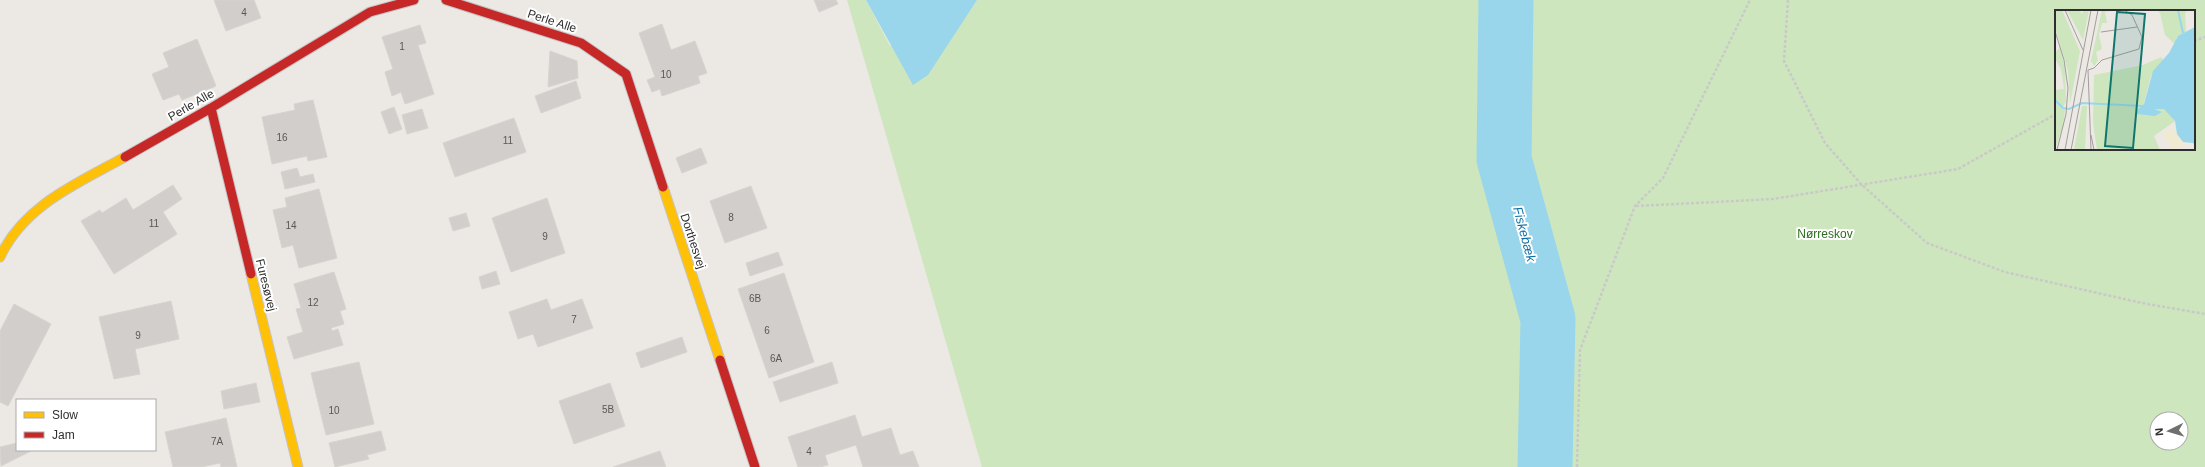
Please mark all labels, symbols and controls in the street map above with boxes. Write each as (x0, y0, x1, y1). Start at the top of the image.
house number: 4 (241, 7, 247, 18)
street label: Perle Alle (526, 7, 579, 36)
inset map (2055, 10, 2195, 150)
house number: 1 (399, 41, 405, 52)
house number: 10 (660, 69, 672, 80)
street label: Perle Alle (166, 86, 217, 124)
house number: 16 (276, 132, 288, 143)
house number: 11 (503, 135, 514, 146)
water label: Fiskebæk (1510, 205, 1539, 265)
street label: Dorthesvej (677, 212, 709, 270)
house number: 8 (728, 212, 734, 223)
house number: 11 (149, 218, 160, 229)
house number: 14 (285, 220, 297, 231)
park label: Nørreskov (1797, 227, 1853, 241)
house number: 9 (542, 231, 548, 242)
street label: Furesøvej (253, 257, 279, 313)
house number: 6B (749, 293, 761, 304)
house number: 12 (307, 297, 319, 308)
house number: 7 (571, 314, 577, 325)
house number: 6 (764, 325, 770, 336)
house number: 9 (135, 330, 141, 341)
house number: 6A (770, 353, 782, 364)
legend (16, 399, 156, 451)
house number: 5B (602, 404, 614, 415)
house number: 10 (328, 405, 340, 416)
text: Slow (52, 408, 78, 422)
north arrow (2149, 411, 2189, 451)
text: N (2153, 427, 2165, 436)
text: Jam (52, 428, 75, 442)
house number: 7A (211, 436, 223, 447)
house number: 4 (806, 446, 812, 457)

